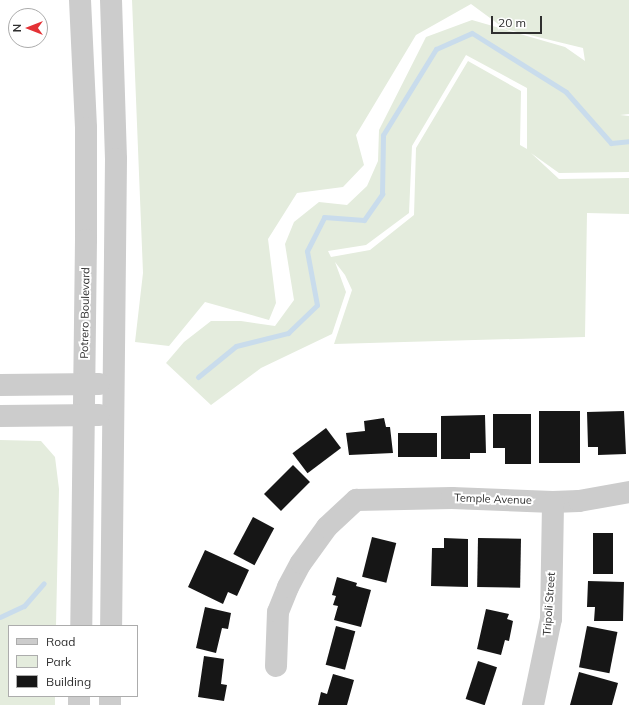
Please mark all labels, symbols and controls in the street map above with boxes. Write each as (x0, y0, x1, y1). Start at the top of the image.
north arrow (8, 8, 48, 48)
scale bar (493, 8, 544, 34)
text: 20 m (498, 15, 526, 30)
text: N (10, 24, 24, 32)
street label: Potrero Boulevard (78, 267, 92, 359)
street label: Temple Avenue (454, 491, 532, 507)
street label: Tripoli Street (540, 572, 558, 636)
legend (8, 625, 138, 697)
text: Road (46, 634, 75, 649)
text: Park (46, 654, 71, 669)
text: Building (46, 674, 91, 689)

